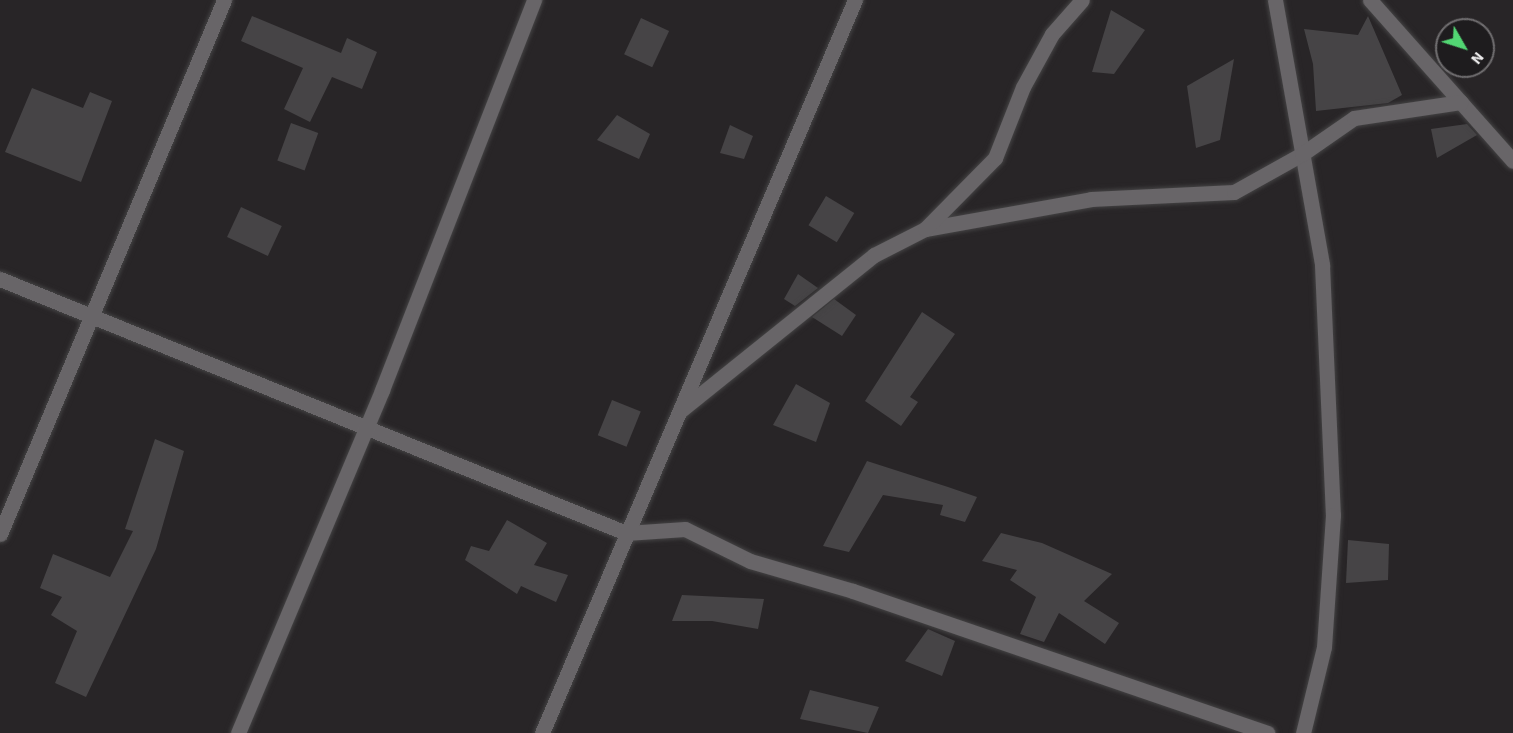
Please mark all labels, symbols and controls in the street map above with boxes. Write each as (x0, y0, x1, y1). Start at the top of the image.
north arrow (1435, 18, 1495, 78)
text: N (1466, 47, 1489, 69)

